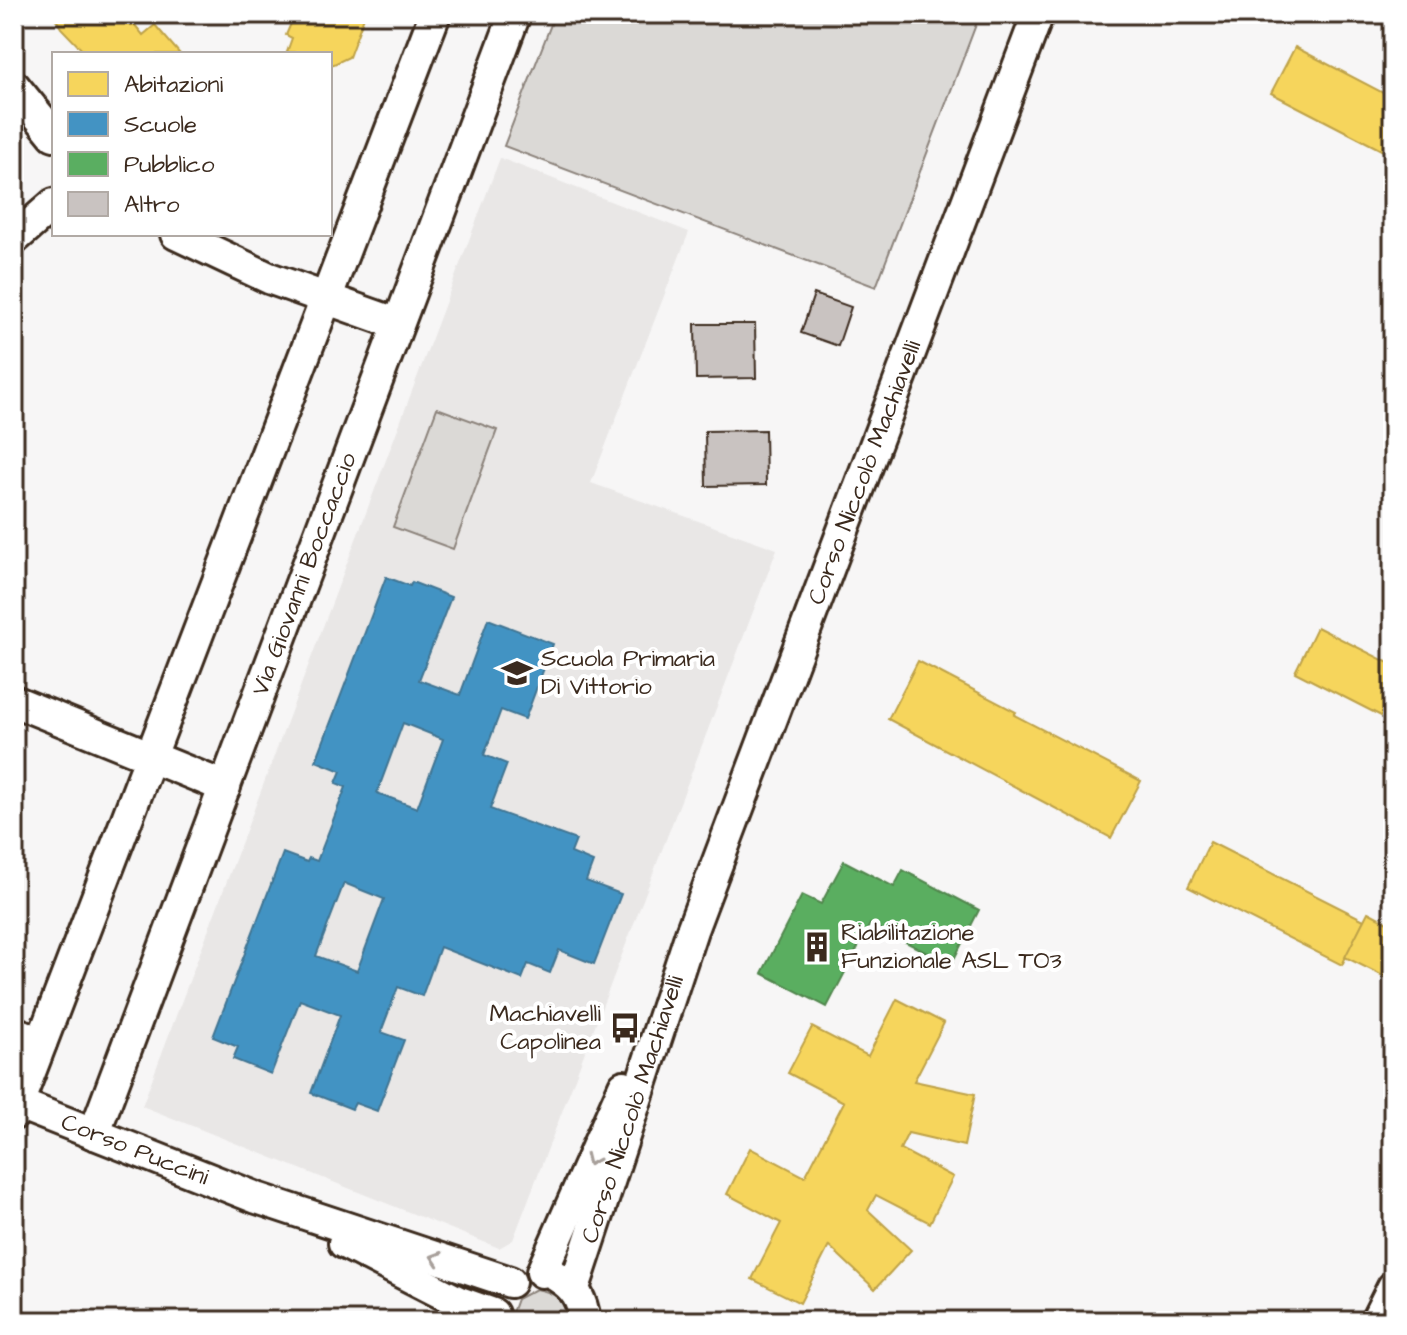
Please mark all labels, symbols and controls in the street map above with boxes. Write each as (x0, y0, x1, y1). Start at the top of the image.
legend (52, 52, 332, 236)
text: Abitazioni (124, 68, 223, 102)
text: Scuole (124, 108, 197, 142)
text: Pubblico (124, 148, 215, 182)
text: Altro (124, 188, 180, 222)
street label: Corso Niccolò Machiavelli (799, 335, 930, 609)
street label: Via Giovanni Boccaccio (243, 448, 366, 700)
place label: Scuola Primaria Di Vittorio (541, 642, 715, 704)
school or university icon: Scuola Primaria Di Vittorio (500, 656, 534, 690)
place label: Riabilitazione Funzionale ASL TO3 (841, 916, 1062, 978)
building icon: Riabilitazione Funzionale ASL TO3 (800, 930, 834, 964)
street label: Corso Niccolò Machiavelli (573, 971, 693, 1248)
place label: Machiavelli Capolinea (489, 997, 601, 1059)
bus stop icon: Machiavelli Capolinea (608, 1011, 642, 1045)
street label: Corso Puccini (56, 1105, 214, 1194)
one-way arrow (585, 1152, 601, 1166)
one-way arrow (430, 1251, 444, 1267)

